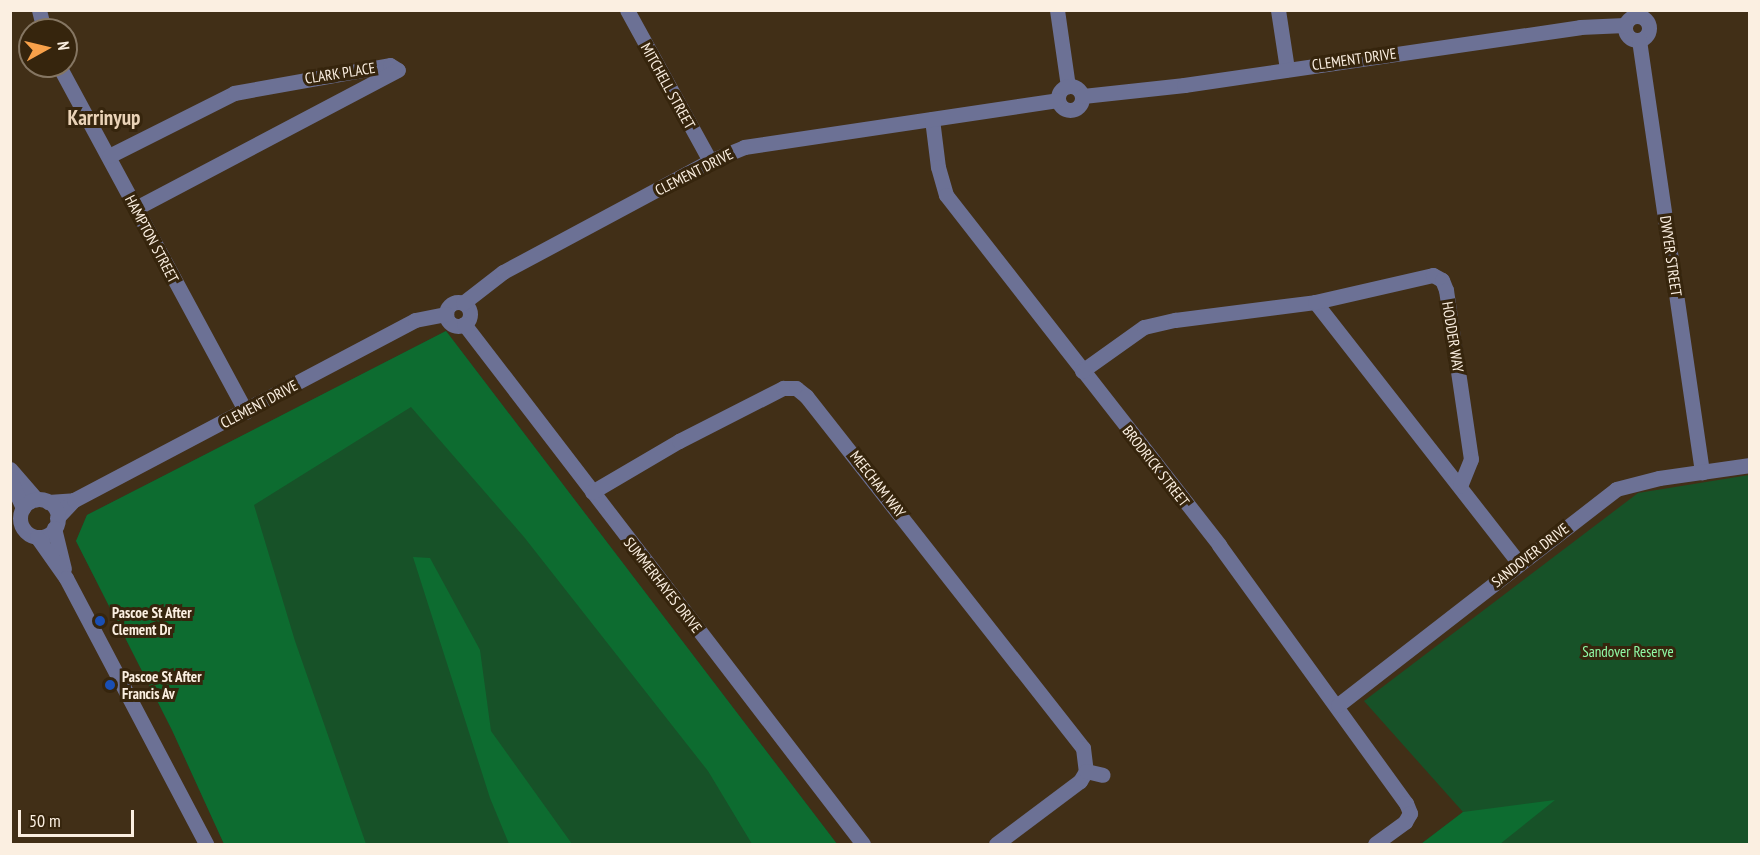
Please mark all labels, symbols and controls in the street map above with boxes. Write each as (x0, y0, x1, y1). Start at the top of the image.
north arrow (18, 18, 78, 78)
text: N (53, 40, 74, 51)
street label: MITCHELL STREET (637, 40, 699, 132)
street label: CLEMENT DRIVE (1310, 44, 1398, 74)
street label: CLARK PLACE (303, 59, 377, 87)
district label: Karrinyup (68, 105, 140, 131)
street label: CLEMENT DRIVE (652, 145, 736, 199)
street label: HAMPTON STREET (121, 192, 183, 286)
street label: DWYER STREET (1656, 215, 1686, 297)
street label: HODDER WAY (1439, 300, 1467, 374)
street label: CLEMENT DRIVE (217, 376, 301, 432)
street label: BRODRICK STREET (1119, 422, 1193, 510)
street label: MEECHAM WAY (846, 447, 910, 521)
street label: SANDOVER DRIVE (1488, 519, 1572, 591)
street label: SUMMERHAYES DRIVE (620, 534, 706, 636)
place label: Pascoe St After Clement Dr (112, 603, 192, 638)
marker: Pascoe St After Clement Dr (93, 614, 107, 628)
park label: Sandover Reserve (1582, 643, 1674, 661)
place label: Pascoe St After Francis Av (122, 667, 202, 702)
marker: Pascoe St After Francis Av (103, 678, 117, 692)
scale bar (21, 798, 136, 836)
text: 50 m (29, 809, 61, 832)

